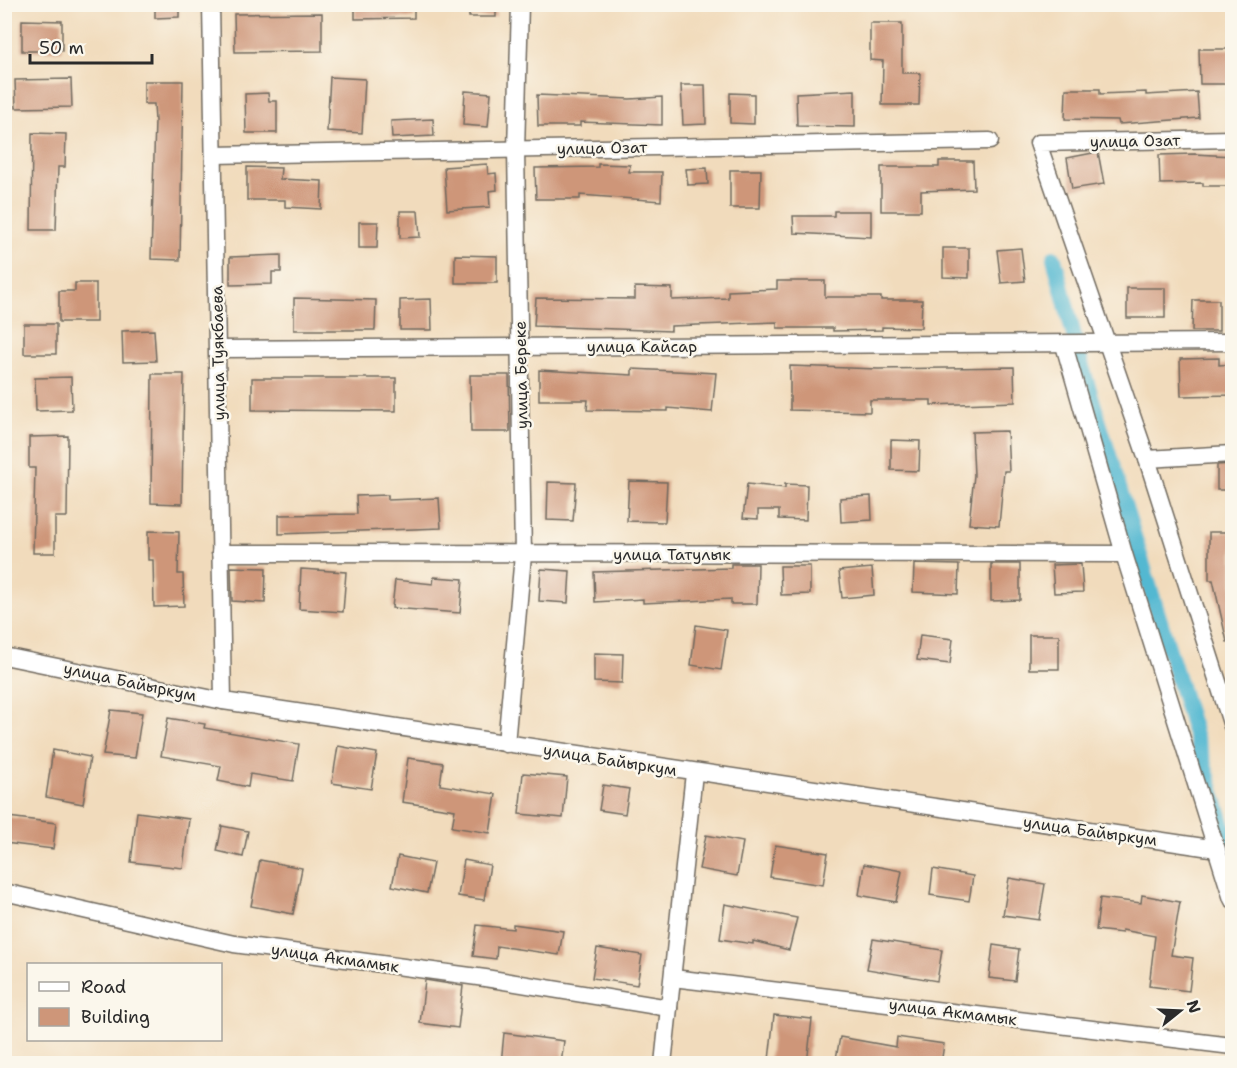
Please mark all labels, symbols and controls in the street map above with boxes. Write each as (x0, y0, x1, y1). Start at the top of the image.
scale bar (30, 27, 152, 65)
text: 50 m (39, 36, 84, 60)
street label: улица Озат (1090, 130, 1181, 152)
street label: улица Озат (557, 137, 648, 159)
street label: улица Туякбаева (206, 285, 230, 421)
street label: улица Береке (510, 321, 532, 429)
street label: улица Кайсар (587, 336, 697, 357)
street label: улица Татулык (613, 544, 731, 565)
street label: улица Байыркум (62, 658, 198, 706)
street label: улица Байыркум (542, 739, 678, 781)
street label: улица Байыркум (1022, 811, 1158, 851)
street label: улица Акмамык (270, 939, 401, 977)
legend (27, 963, 222, 1041)
text: Road (81, 975, 126, 999)
north arrow (1150, 981, 1210, 1041)
street label: улица Акмамык (888, 994, 1019, 1030)
text: N (1182, 997, 1206, 1016)
text: Building (81, 1005, 150, 1029)

